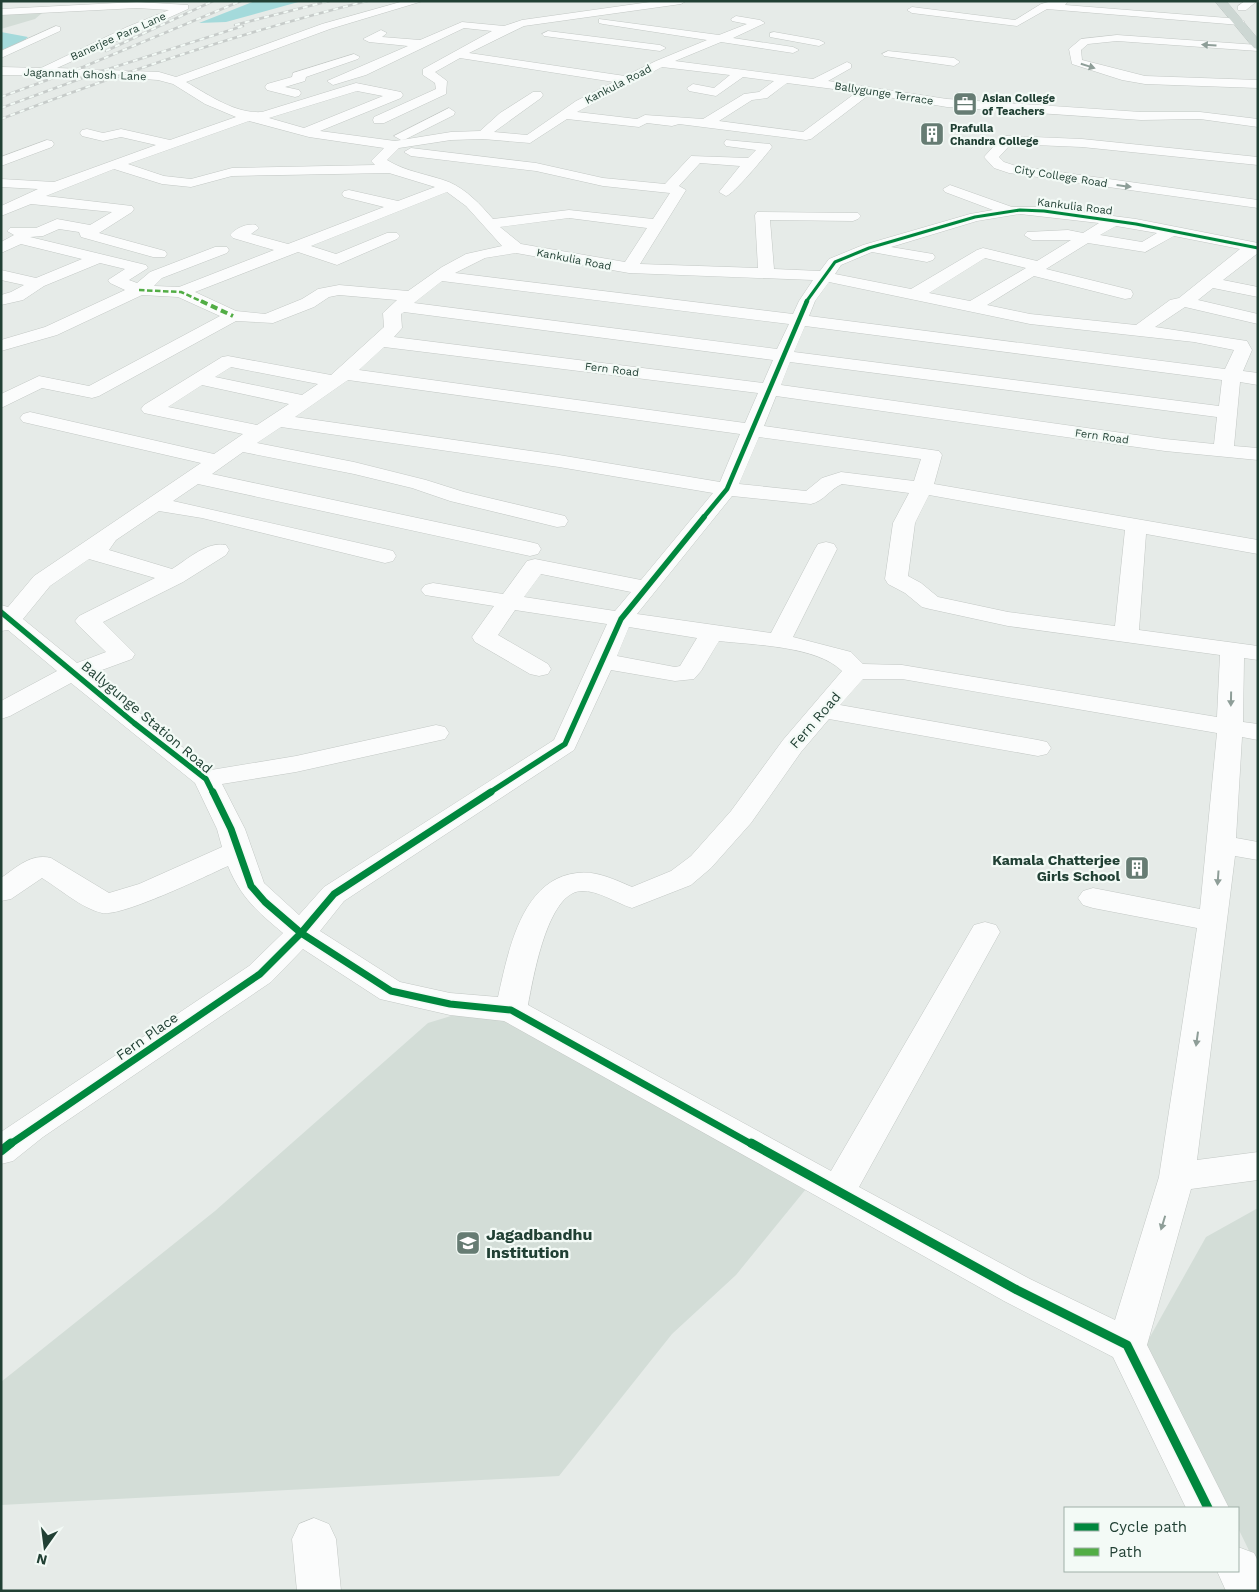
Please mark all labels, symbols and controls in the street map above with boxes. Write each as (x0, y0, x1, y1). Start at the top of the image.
street label: Banerjee Para Lane (68, 9, 168, 63)
one-way arrow (1201, 41, 1217, 49)
street label: Kankula Road (583, 62, 654, 107)
one-way arrow (1081, 62, 1096, 70)
street label: Jagannath Ghosh Lane (23, 66, 147, 83)
street label: Ballygunge Terrace (834, 79, 934, 108)
office icon: Asian College of Teachers (952, 91, 978, 117)
place label: Asian College of Teachers (982, 92, 1055, 118)
building icon: Prafulla Chandra College (919, 121, 945, 147)
place label: Prafulla Chandra College (950, 122, 1039, 148)
street label: City College Road (1013, 163, 1108, 190)
one-way arrow (1116, 182, 1132, 190)
street label: Kankulia Road (1036, 195, 1113, 218)
street label: Kankulia Road (535, 246, 612, 273)
street label: Fern Road (584, 360, 640, 379)
street label: Fern Road (1074, 426, 1130, 447)
street label: Ballygunge Station Road (78, 658, 216, 776)
street label: Fern Road (786, 689, 844, 751)
one-way arrow (1226, 691, 1234, 707)
place label: Kamala Chatterjee Girls School (992, 852, 1120, 884)
building icon: Kamala Chatterjee Girls School (1124, 855, 1150, 881)
one-way arrow (1214, 870, 1222, 886)
street label: Fern Place (113, 1009, 181, 1063)
one-way arrow (1193, 1031, 1201, 1047)
one-way arrow (1159, 1216, 1167, 1231)
place label: Jagadbandhu Institution (486, 1225, 592, 1262)
school or university icon: Jagadbandhu Institution (455, 1230, 481, 1256)
legend (1064, 1507, 1239, 1572)
text: Cycle path (1109, 1518, 1187, 1536)
north arrow (20, 1522, 70, 1572)
text: Path (1109, 1543, 1142, 1561)
text: N (35, 1551, 49, 1569)

